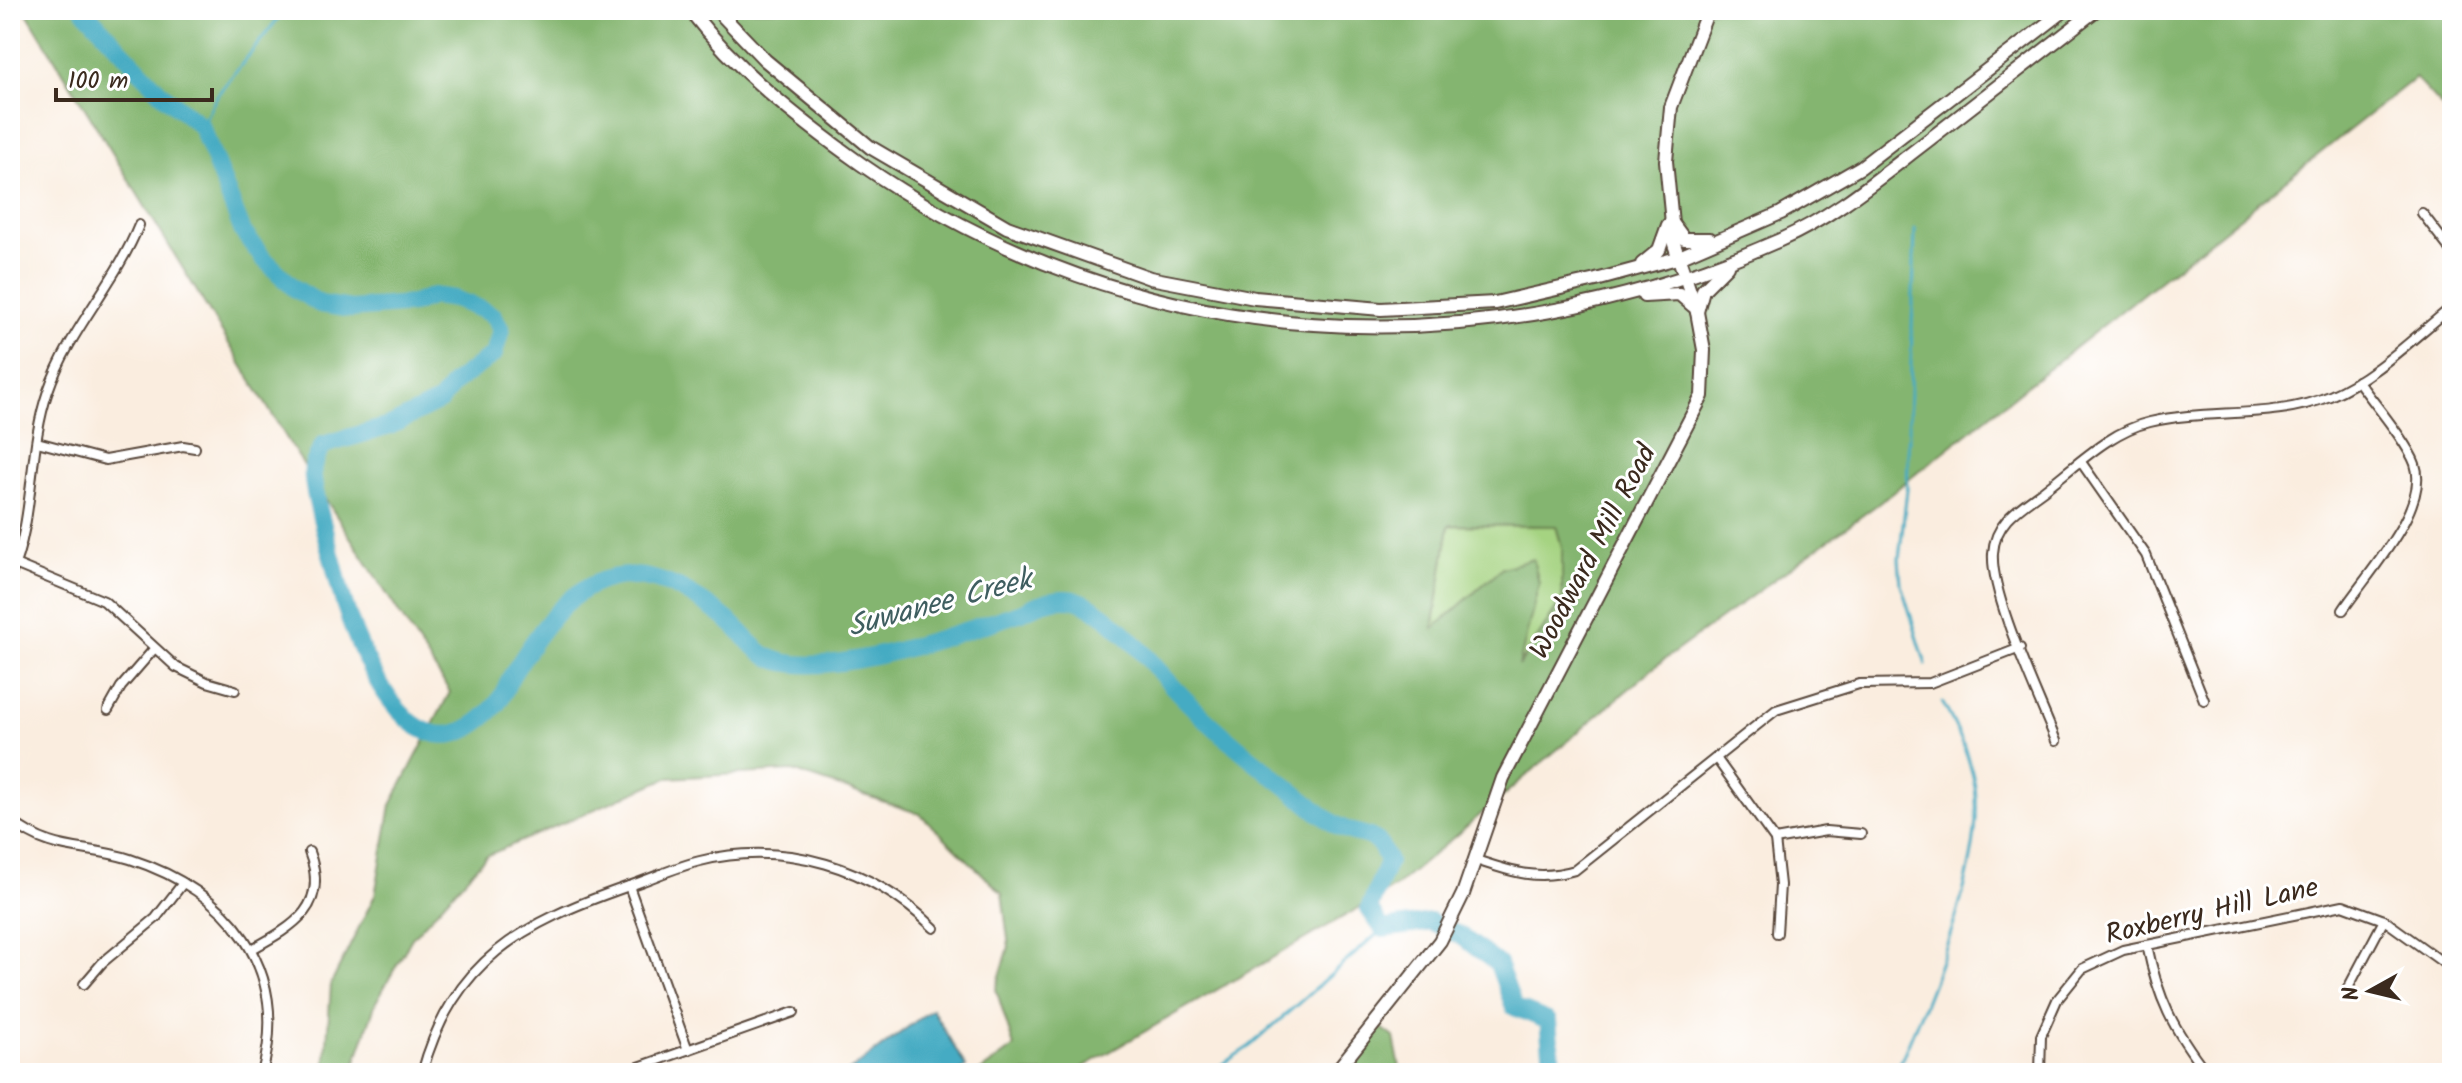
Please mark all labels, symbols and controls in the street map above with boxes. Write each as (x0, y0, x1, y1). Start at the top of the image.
scale bar (56, 52, 212, 102)
text: 100 m (68, 62, 128, 101)
street label: Woodward Mill Road (1518, 436, 1670, 667)
water label: Suwanee Creek (843, 555, 1041, 652)
street label: Roxberry Hill Lane (2101, 866, 2323, 958)
north arrow (2330, 951, 2410, 1031)
text: N (2334, 984, 2371, 1003)

